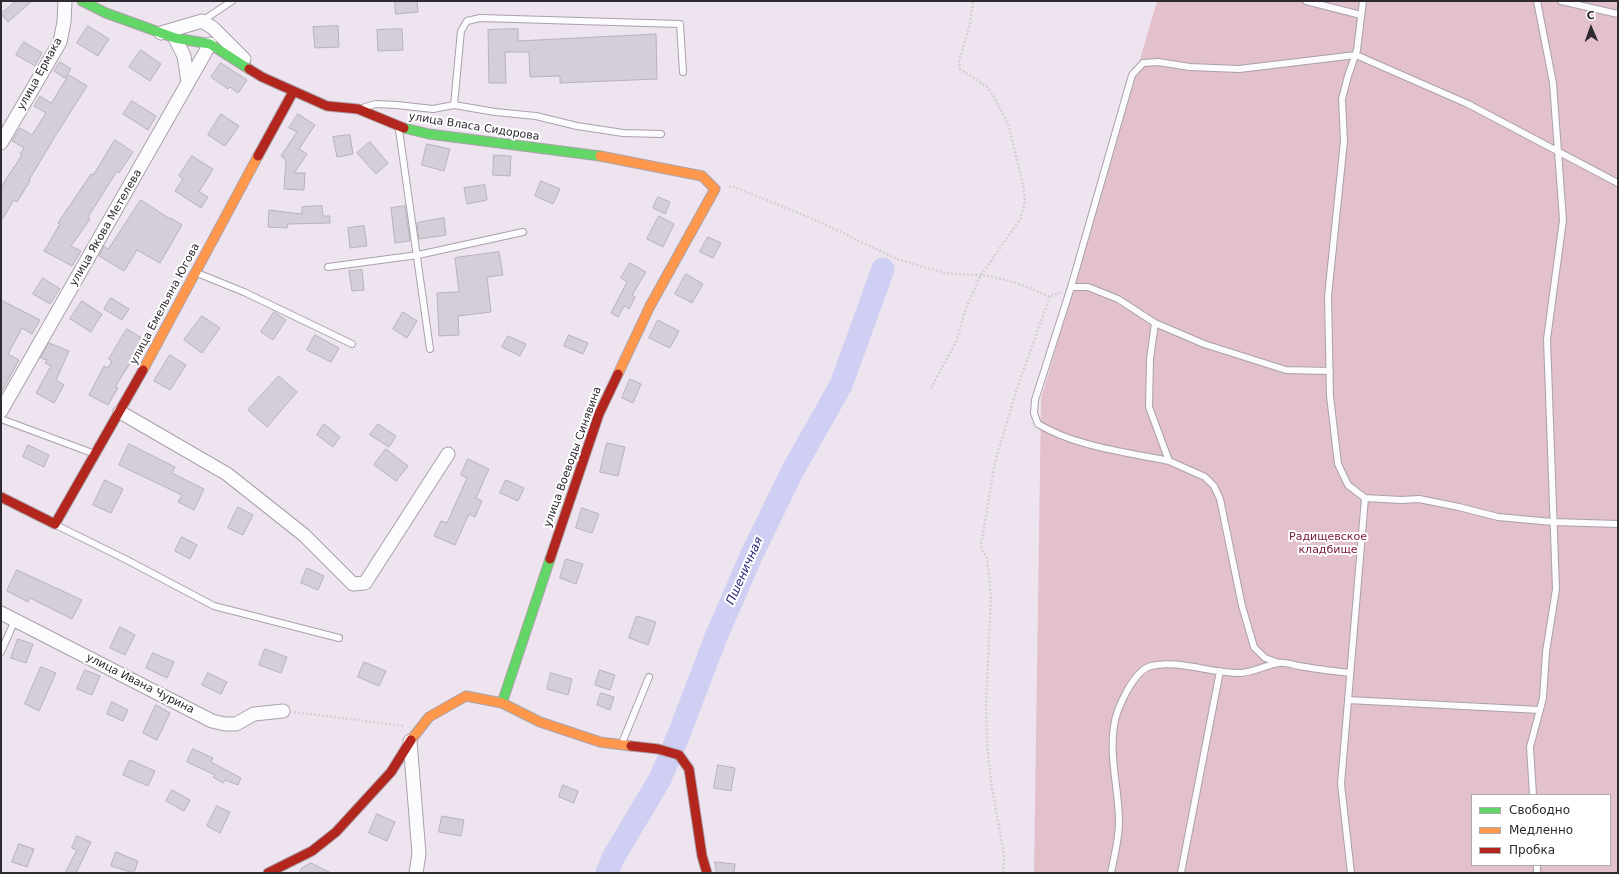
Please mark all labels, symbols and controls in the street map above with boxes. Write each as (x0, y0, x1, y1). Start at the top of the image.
north arrow (1571, 8, 1611, 48)
text: С (1586, 9, 1595, 22)
street label: улица Ермака (15, 35, 65, 113)
street label: улица Власа Сидорова (408, 110, 540, 144)
street label: улица Якова Метелева (67, 167, 145, 289)
street label: улица Емельяна Югова (127, 241, 203, 367)
street label: улица Воеводы Синявина (541, 385, 605, 529)
park label: Радищевское кладбище (1289, 530, 1367, 556)
water label: Пшеничная (724, 535, 766, 607)
street label: улица Ивана Чурина (84, 651, 196, 717)
legend (1471, 794, 1611, 866)
text: Свободно (1509, 803, 1570, 817)
text: Медленно (1509, 823, 1573, 837)
text: Пробка (1509, 843, 1555, 857)

